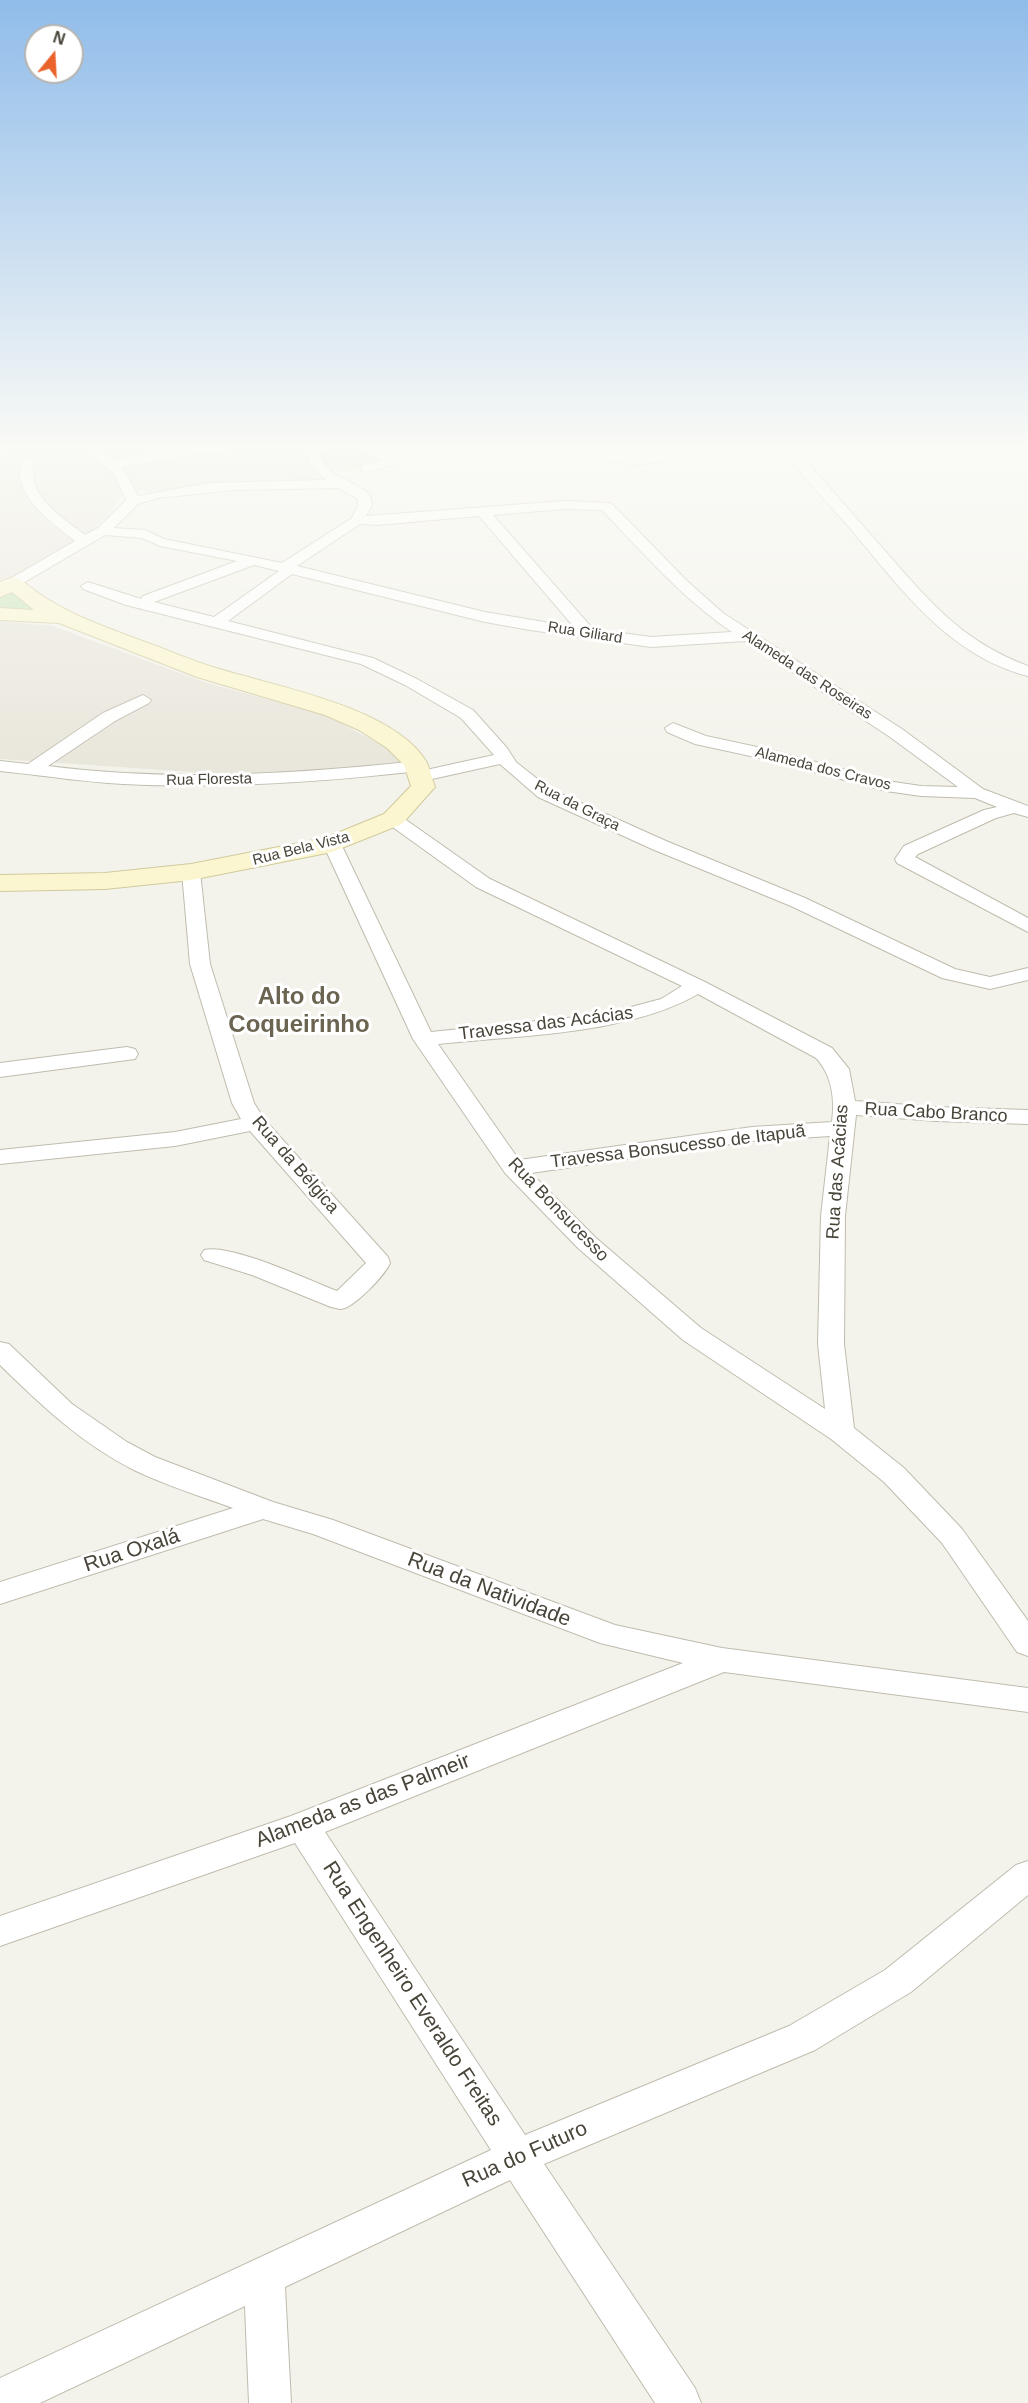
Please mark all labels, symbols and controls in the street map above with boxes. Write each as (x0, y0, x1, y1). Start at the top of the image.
north arrow (24, 24, 84, 84)
text: N (51, 28, 67, 48)
street label: Rua Giliard (547, 618, 623, 648)
street label: Alameda das Roseiras (739, 626, 875, 724)
street label: Alameda dos Cravos (753, 743, 893, 795)
street label: Rua Floresta (166, 770, 252, 790)
street label: Rua da Graça (531, 777, 623, 835)
street label: Rua Bela Vista (251, 828, 351, 870)
district label: Alto do Coqueirinho (228, 983, 370, 1039)
street label: Travessa das Acácias (458, 1003, 634, 1045)
street label: Rua Cabo Branco (864, 1098, 1008, 1128)
street label: Rua das Acácias (823, 1104, 853, 1240)
street label: Rua da Bélgica (247, 1112, 343, 1218)
street label: Travessa Bonsucesso de Itapuã (549, 1121, 807, 1173)
street label: Rua Bonsucesso (503, 1154, 613, 1266)
street label: Rua Oxalá (81, 1524, 183, 1578)
street label: Rua da Natividade (404, 1547, 574, 1633)
street label: Alameda as das Palmeir (252, 1748, 474, 1854)
street label: Rua Engenheiro Everaldo Freitas (317, 1857, 507, 2131)
street label: Rua do Futuro (459, 2116, 591, 2194)

